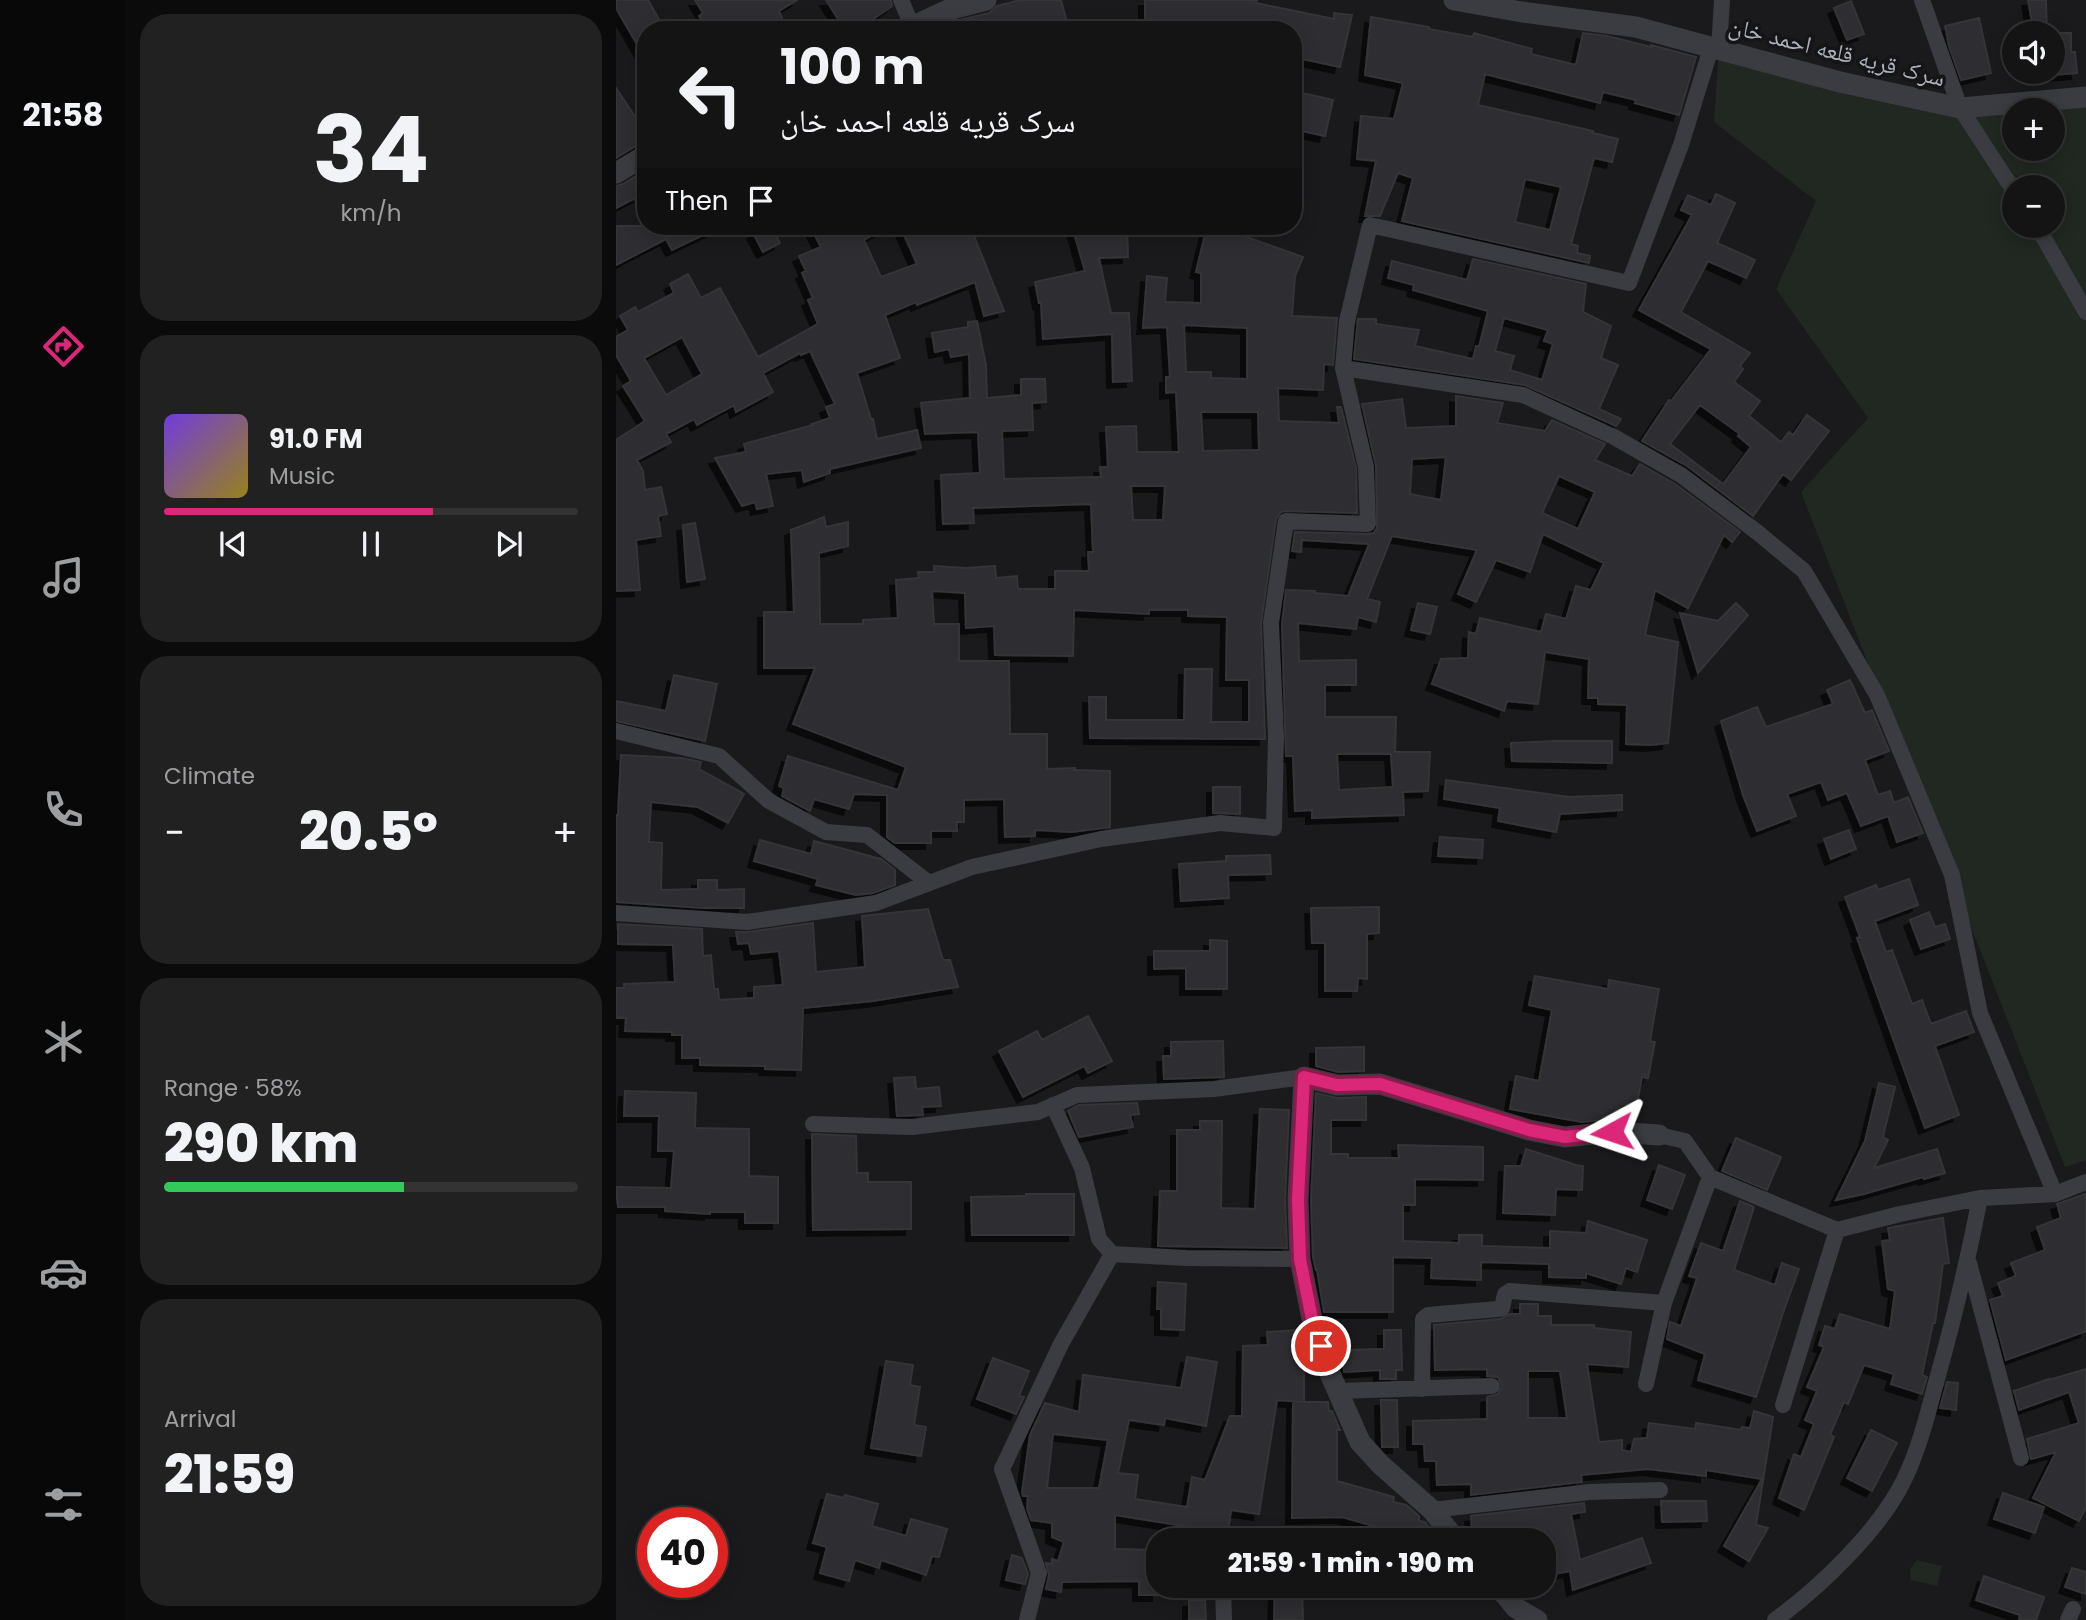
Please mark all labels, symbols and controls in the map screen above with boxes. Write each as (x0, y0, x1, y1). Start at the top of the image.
street label: سرک قریه قلعه احمد خان (1726, 9, 1949, 94)
map controls (2002, 21, 2065, 238)
button: sound (2002, 21, 2065, 84)
text: 100 m (780, 33, 925, 101)
icon: left (665, 49, 756, 140)
text: 34 (313, 86, 429, 214)
text: 21:58 (23, 92, 103, 137)
text: سرک قریه قلعه احمد خان (780, 98, 1076, 143)
button: + (2002, 98, 2065, 161)
button: − (2002, 175, 2065, 238)
icon: arrive (742, 182, 780, 220)
text: Then (665, 183, 728, 219)
text: km/h (340, 197, 402, 229)
icon: directions (39, 322, 88, 371)
text: 91.0 FM (269, 421, 363, 457)
text: Music (269, 460, 335, 492)
icon: previous (214, 525, 252, 563)
icon: pause (352, 525, 390, 563)
icon: next (490, 525, 528, 563)
icon: music (39, 553, 88, 602)
text: Climate (164, 760, 255, 792)
icon: phone (39, 785, 88, 834)
text: 20.5° (299, 795, 438, 868)
text: − (164, 806, 185, 859)
text: + (552, 806, 578, 859)
icon: climate (39, 1017, 88, 1066)
text: Range · 58% (164, 1072, 302, 1104)
position arrow (1575, 1095, 1649, 1169)
text: 290 km (164, 1107, 358, 1180)
icon: car (39, 1248, 88, 1297)
pin (1291, 1316, 1351, 1376)
icon: arrive (1302, 1327, 1340, 1365)
text: Arrival (164, 1403, 236, 1435)
text: 21:59 (164, 1438, 295, 1511)
icon: filters (39, 1480, 88, 1529)
speed limit sign: 40 (637, 1507, 728, 1598)
text: 21:59 · 1 min · 190 m (1228, 1545, 1474, 1581)

